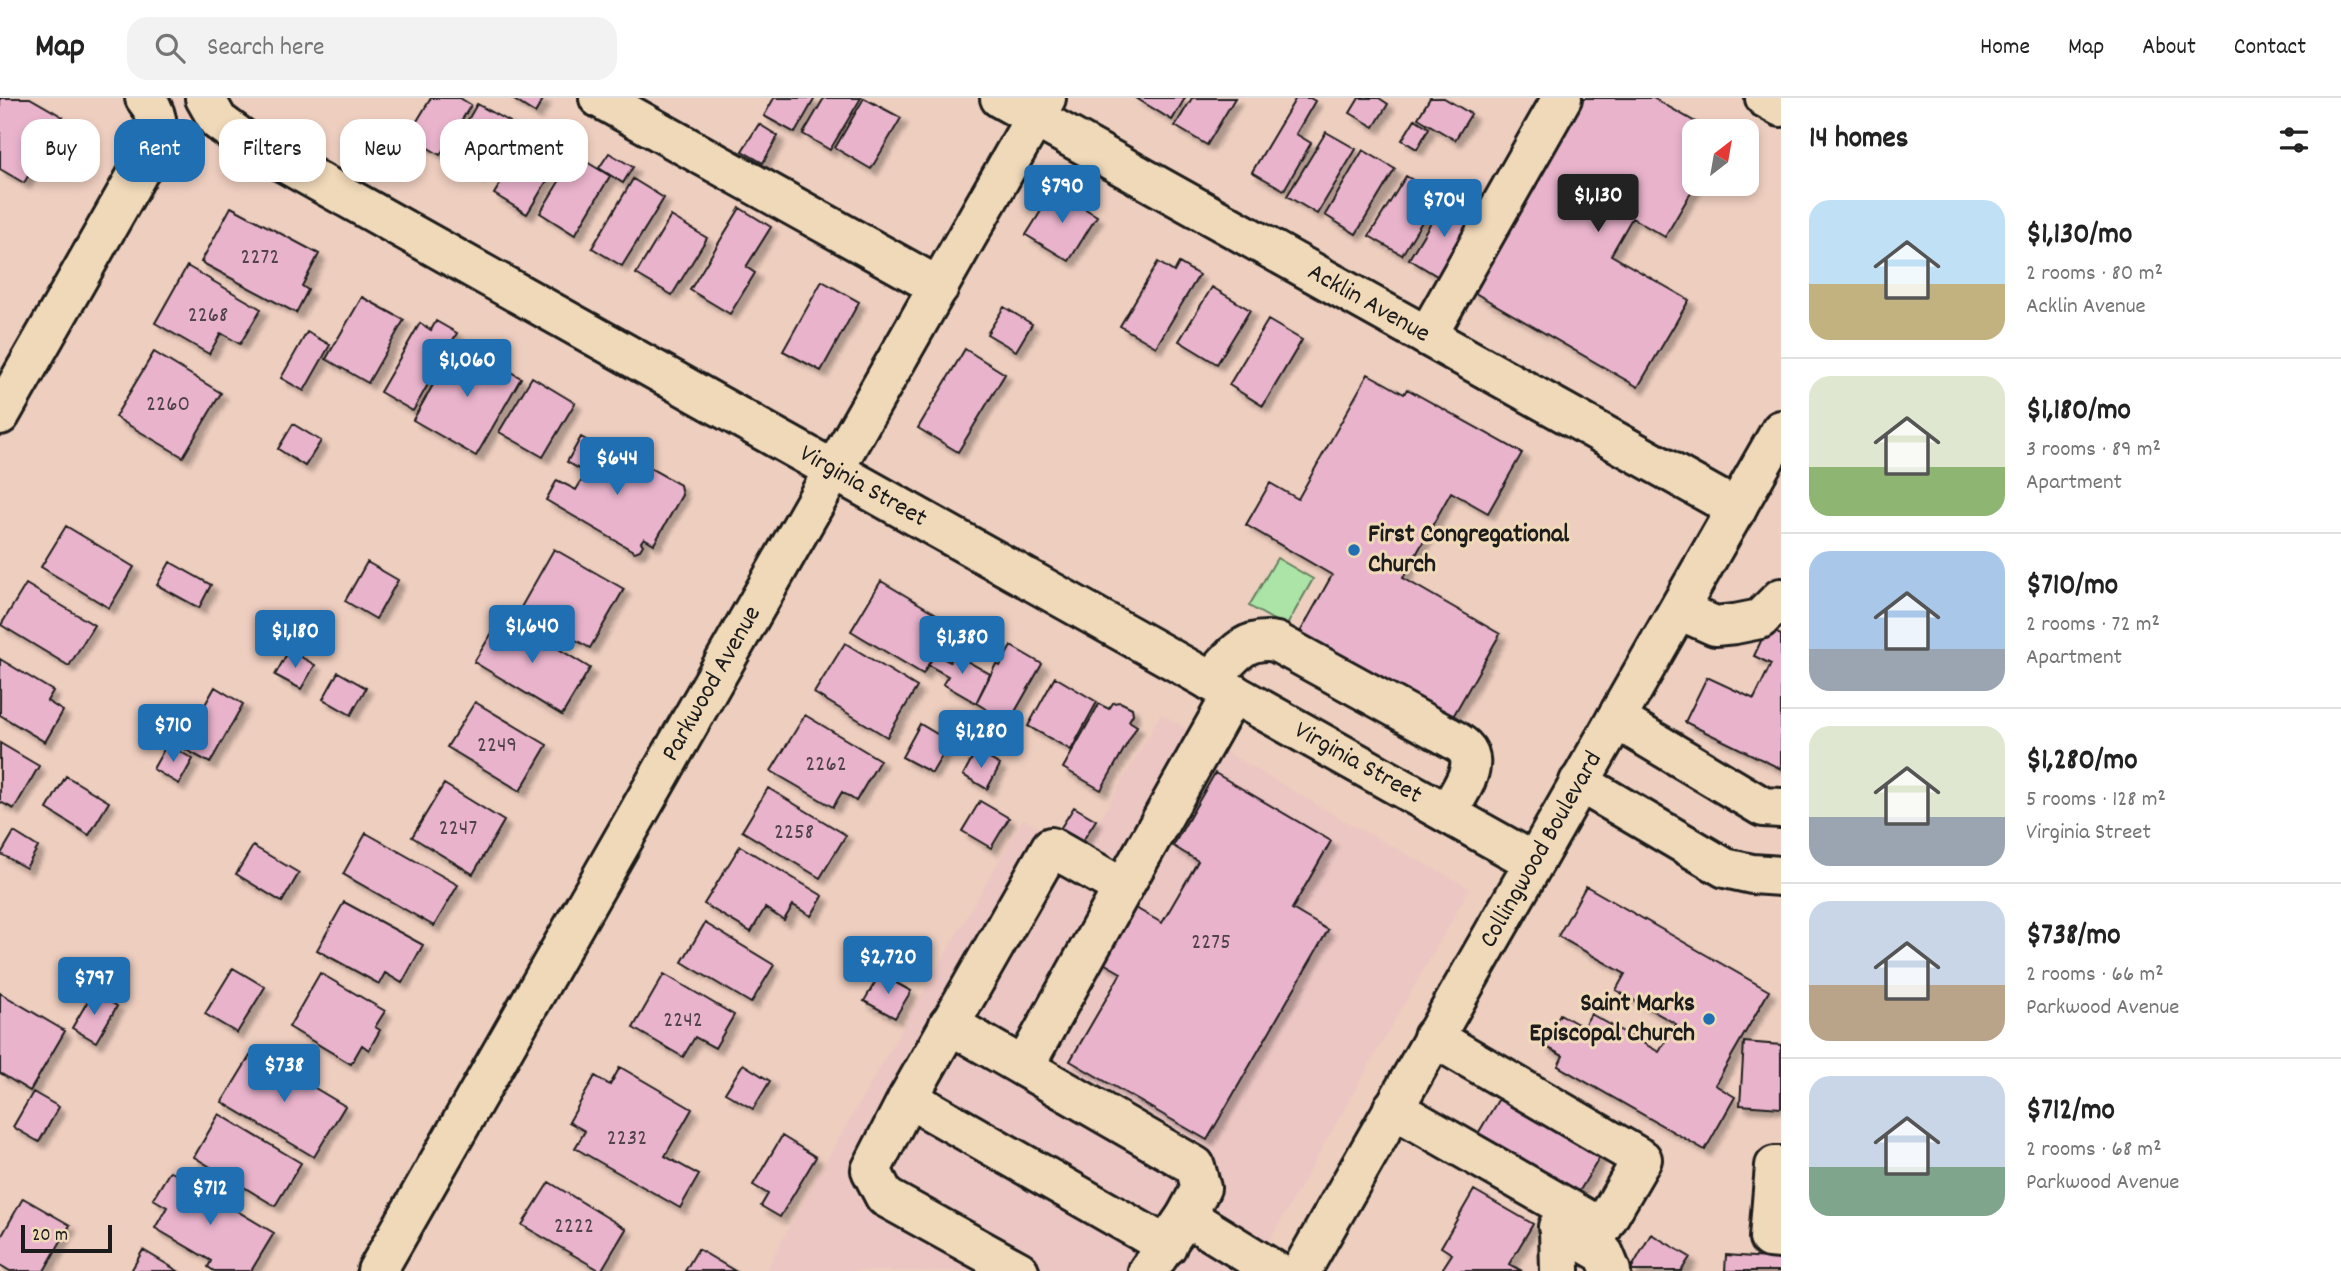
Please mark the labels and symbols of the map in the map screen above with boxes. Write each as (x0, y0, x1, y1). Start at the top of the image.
north arrow (1682, 119, 1759, 196)
pin: $790 (1021, 166, 1103, 225)
pin: $1,130 (1541, 174, 1655, 234)
pin: $704 (1403, 180, 1485, 239)
house number: 2272 (241, 242, 279, 275)
street label: Acklin Avenue (1300, 254, 1437, 353)
house number: 2268 (188, 300, 228, 333)
pin: $1,060 (410, 340, 524, 399)
house number: 2260 (146, 389, 190, 422)
street label: Virginia Street (792, 436, 934, 537)
pin: $644 (576, 438, 658, 497)
place label: First Congregational Church (1368, 517, 1570, 584)
marker: First Congregational Church (1346, 542, 1362, 558)
street label: Parkwood Avenue (653, 599, 771, 768)
pin: $1,640 (475, 606, 589, 665)
pin: $1,180 (238, 610, 352, 670)
pin: $1,380 (905, 616, 1019, 676)
pin: $710 (132, 704, 214, 764)
pin: $1,280 (924, 710, 1038, 770)
street label: Virginia Street (1287, 713, 1429, 814)
house number: 2249 (477, 730, 517, 763)
street label: Collingwood Boulevard (1471, 745, 1612, 955)
house number: 2262 (805, 749, 847, 782)
house number: 2247 (439, 813, 477, 846)
house number: 2258 (774, 817, 814, 850)
house number: 2275 (1191, 927, 1231, 960)
pin: $2,720 (831, 936, 945, 996)
pin: $797 (53, 958, 135, 1017)
place label: Saint Marks Episcopal Church (1529, 986, 1695, 1053)
house number: 2242 (663, 1005, 703, 1038)
marker: Saint Marks Episcopal Church (1701, 1011, 1717, 1027)
pin: $738 (243, 1044, 325, 1104)
house number: 2232 (607, 1123, 647, 1156)
pin: $712 (169, 1168, 251, 1227)
house number: 2222 (554, 1211, 594, 1244)
scale bar (21, 1222, 112, 1254)

